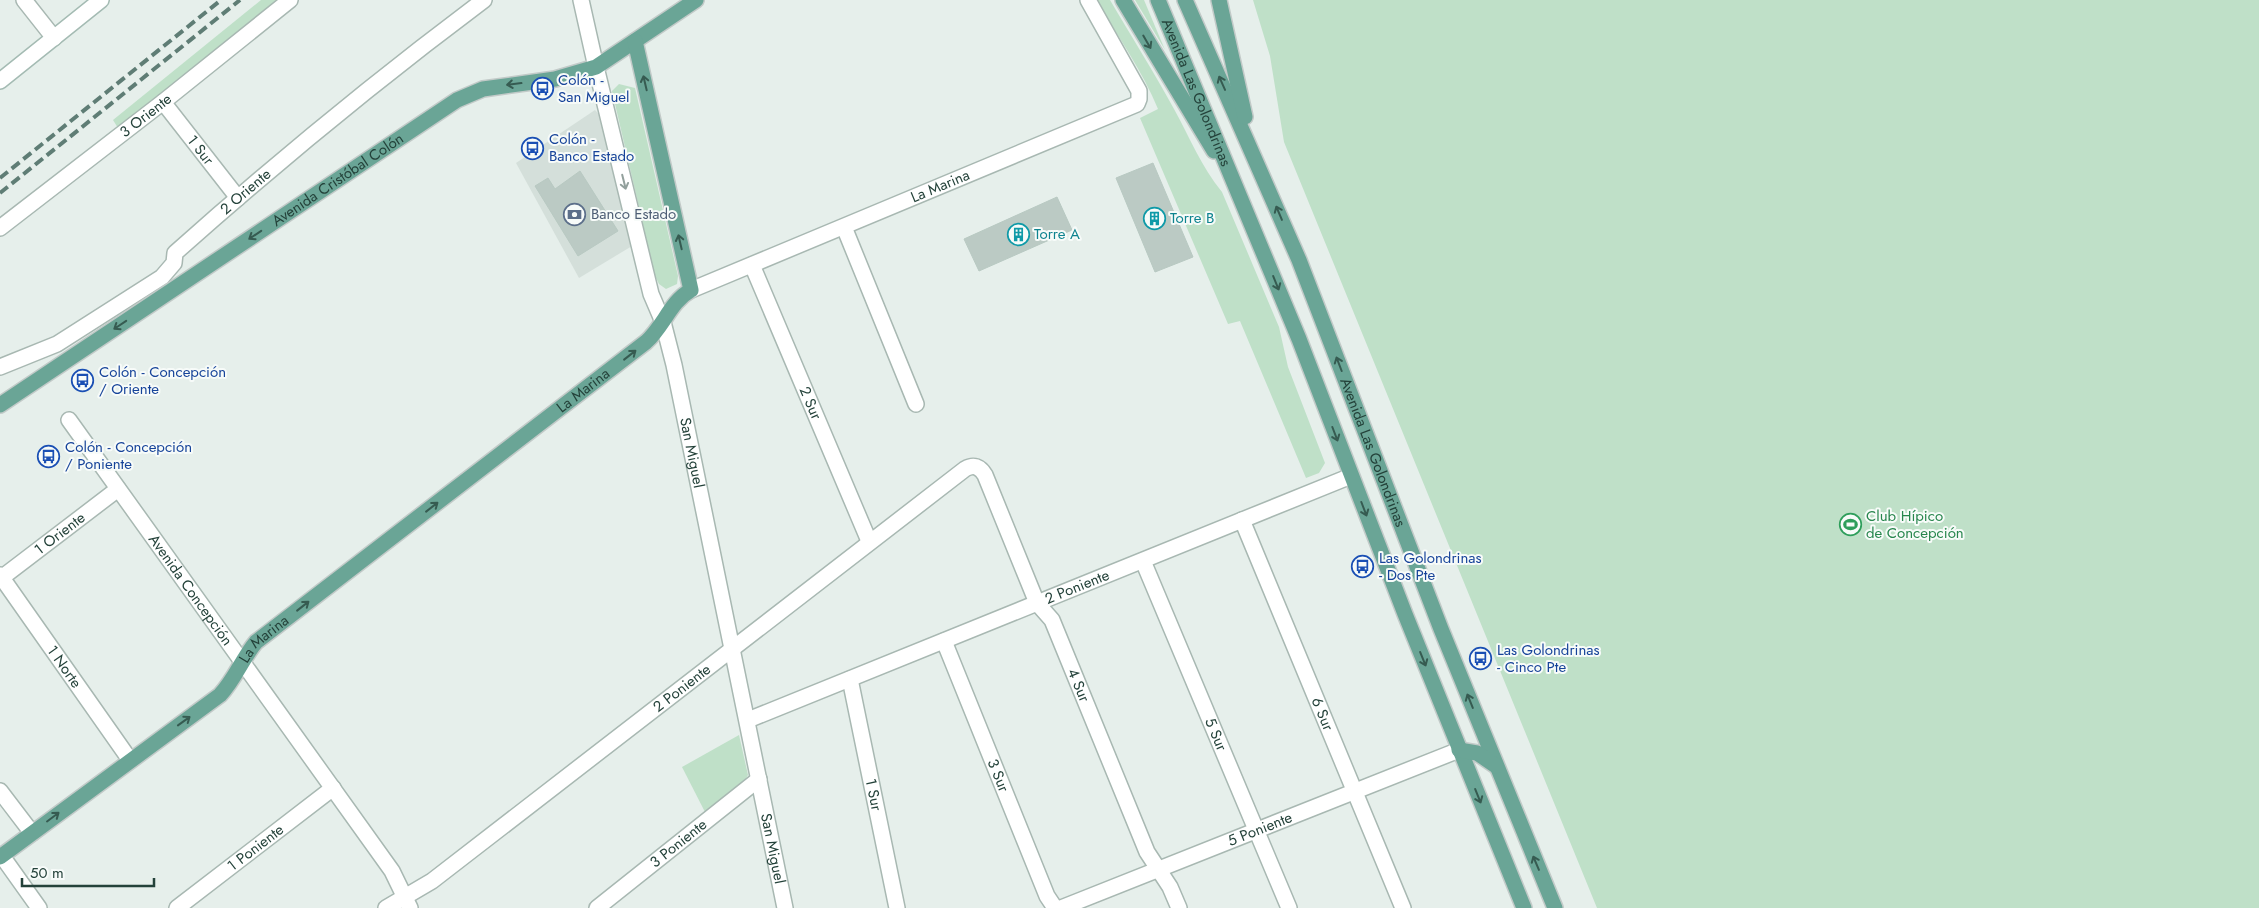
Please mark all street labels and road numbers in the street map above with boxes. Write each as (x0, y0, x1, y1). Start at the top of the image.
street label: Avenida Las Golondrinas (1156, 15, 1237, 170)
street label: 3 Oriente (115, 88, 177, 143)
street label: Avenida Cristóbal Colón (267, 128, 408, 232)
street label: 1 Sur (182, 130, 220, 170)
street label: 2 Oriente (215, 163, 276, 220)
street label: La Marina (907, 164, 973, 208)
street label: La Marina (552, 363, 614, 418)
street label: Avenida Las Golondrinas (1334, 375, 1412, 530)
street label: 2 Sur (794, 383, 828, 424)
street label: San Miguel (674, 416, 710, 490)
street label: 1 Oriente (29, 507, 90, 560)
street label: Avenida Concepción (143, 530, 238, 650)
street label: 2 Poniente (1042, 564, 1113, 610)
street label: La Marina (233, 610, 293, 667)
street label: 1 Norte (42, 641, 87, 693)
street label: 2 Poniente (648, 658, 716, 717)
street label: 4 Sur (1062, 665, 1096, 706)
street label: 6 Sur (1306, 694, 1340, 735)
street label: 5 Sur (1199, 714, 1233, 755)
street label: 3 Sur (982, 756, 1015, 796)
street label: 1 Sur (860, 776, 888, 814)
street label: 5 Poniente (1224, 806, 1296, 852)
street label: San Miguel (755, 811, 791, 886)
street label: 3 Poniente (645, 813, 712, 873)
street label: 1 Poniente (223, 819, 289, 876)

